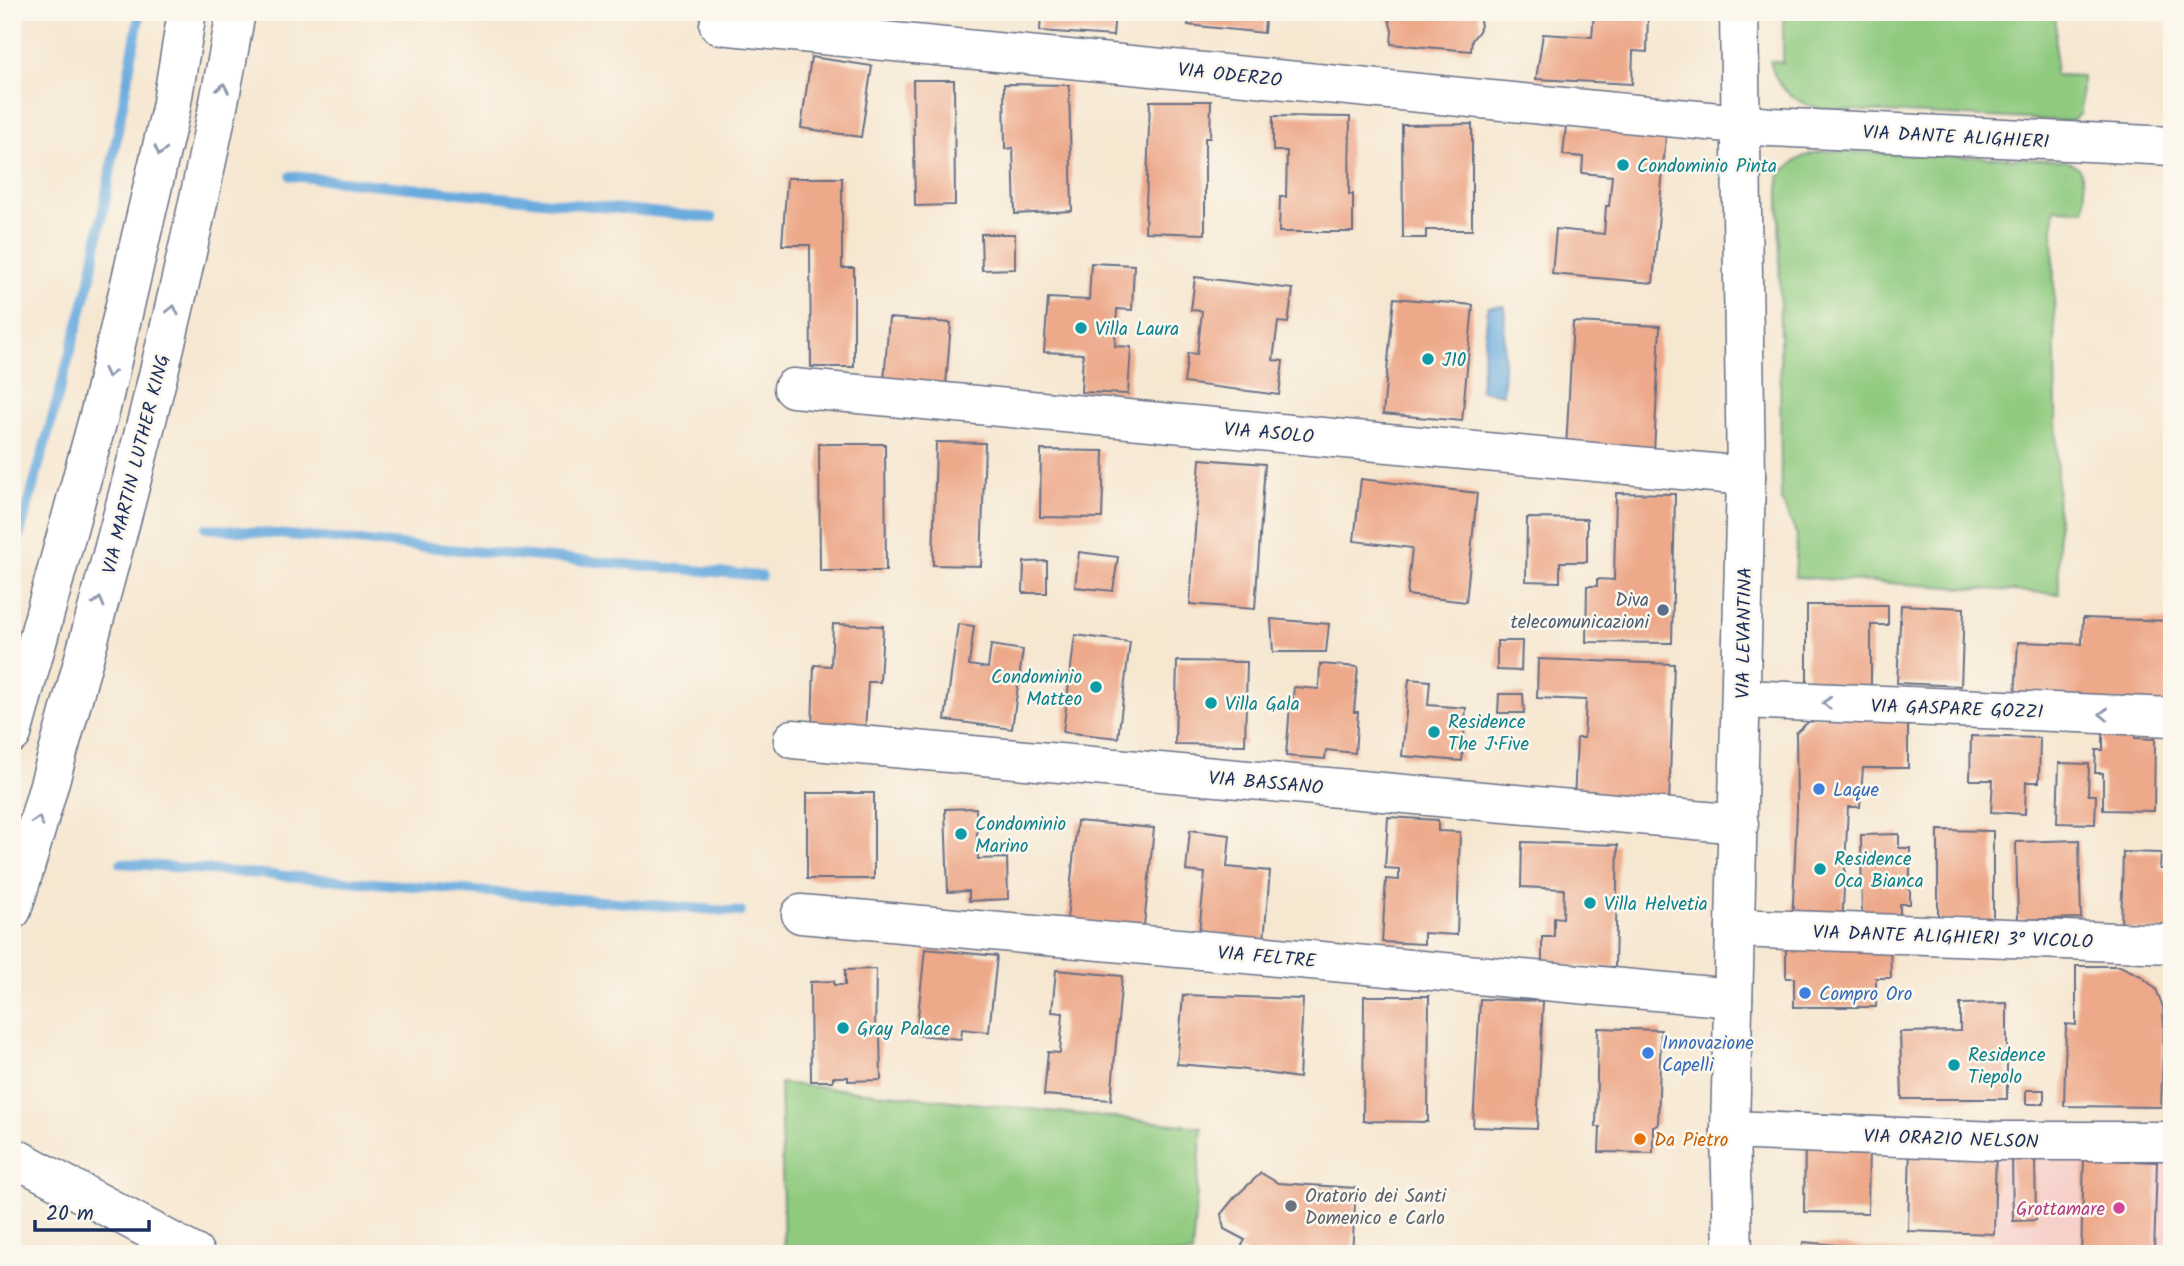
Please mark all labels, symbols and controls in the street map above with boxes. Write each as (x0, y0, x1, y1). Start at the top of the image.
street label: VIA ODERZO (1176, 56, 1284, 96)
one-way arrow (214, 82, 229, 94)
street label: VIA DANTE ALIGHIERI (1862, 118, 2050, 158)
one-way arrow (154, 145, 168, 157)
place label: Condominio Pinta (1637, 152, 1777, 182)
marker: Condominio Pinta (1615, 157, 1631, 173)
one-way arrow (164, 304, 179, 316)
place label: Villa Laura (1095, 315, 1179, 345)
marker: Villa Laura (1073, 320, 1089, 336)
place label: J10 (1442, 346, 1466, 376)
street label: VIA MARTIN LUTHER KING (95, 351, 179, 577)
marker: J10 (1420, 351, 1436, 367)
one-way arrow (103, 367, 118, 379)
street label: VIA ASOLO (1222, 415, 1316, 453)
street label: VIA LEVANTINA (1729, 567, 1761, 699)
place label: Diva telecomunicazioni (1510, 586, 1650, 638)
one-way arrow (91, 596, 105, 608)
marker: Diva telecomunicazioni (1655, 602, 1671, 618)
place label: Condominio Matteo (991, 663, 1082, 715)
marker: Condominio Matteo (1088, 679, 1104, 695)
place label: Villa Gala (1225, 690, 1300, 720)
street label: VIA GASPARE GOZZI (1870, 692, 2044, 728)
marker: Villa Gala (1203, 695, 1219, 711)
one-way arrow (1822, 695, 1833, 710)
one-way arrow (2098, 706, 2109, 721)
place label: Residence The J•Five (1448, 708, 1529, 760)
marker: Residence The J•Five (1426, 724, 1442, 740)
street label: VIA BASSANO (1207, 764, 1325, 804)
place label: Laque (1833, 776, 1879, 806)
marker: Laque (1811, 781, 1827, 797)
place label: Condominio Marino (975, 810, 1066, 862)
one-way arrow (30, 815, 45, 827)
marker: Condominio Marino (953, 826, 969, 842)
place label: Residence Oca Bianca (1834, 845, 1924, 897)
marker: Residence Oca Bianca (1812, 861, 1828, 877)
place label: Villa Helvetia (1604, 890, 1708, 920)
marker: Villa Helvetia (1582, 895, 1598, 911)
street label: VIA DANTE ALIGHIERI 3° VICOLO (1812, 918, 2094, 958)
street label: VIA FELTRE (1216, 939, 1318, 977)
place label: Compro Oro (1819, 980, 1912, 1010)
marker: Compro Oro (1797, 985, 1813, 1001)
place label: Gray Palace (857, 1015, 951, 1045)
marker: Gray Palace (835, 1020, 851, 1036)
place label: Innovazione Capelli (1662, 1029, 1754, 1081)
place label: Residence Tiepolo (1968, 1041, 2046, 1093)
marker: Innovazione Capelli (1640, 1045, 1656, 1061)
marker: Residence Tiepolo (1946, 1057, 1962, 1073)
street label: VIA ORAZIO NELSON (1863, 1122, 2039, 1158)
place label: Da Pietro (1654, 1126, 1728, 1156)
marker: Da Pietro (1632, 1131, 1648, 1147)
place label: Oratorio dei Santi Domenico e Carlo (1305, 1182, 1447, 1234)
scale bar (35, 1189, 149, 1233)
place label: Grottamare (2016, 1195, 2105, 1225)
text: 20 m (46, 1198, 94, 1231)
marker: Oratorio dei Santi Domenico e Carlo (1283, 1198, 1299, 1214)
marker: Grottamare (2111, 1200, 2127, 1216)

